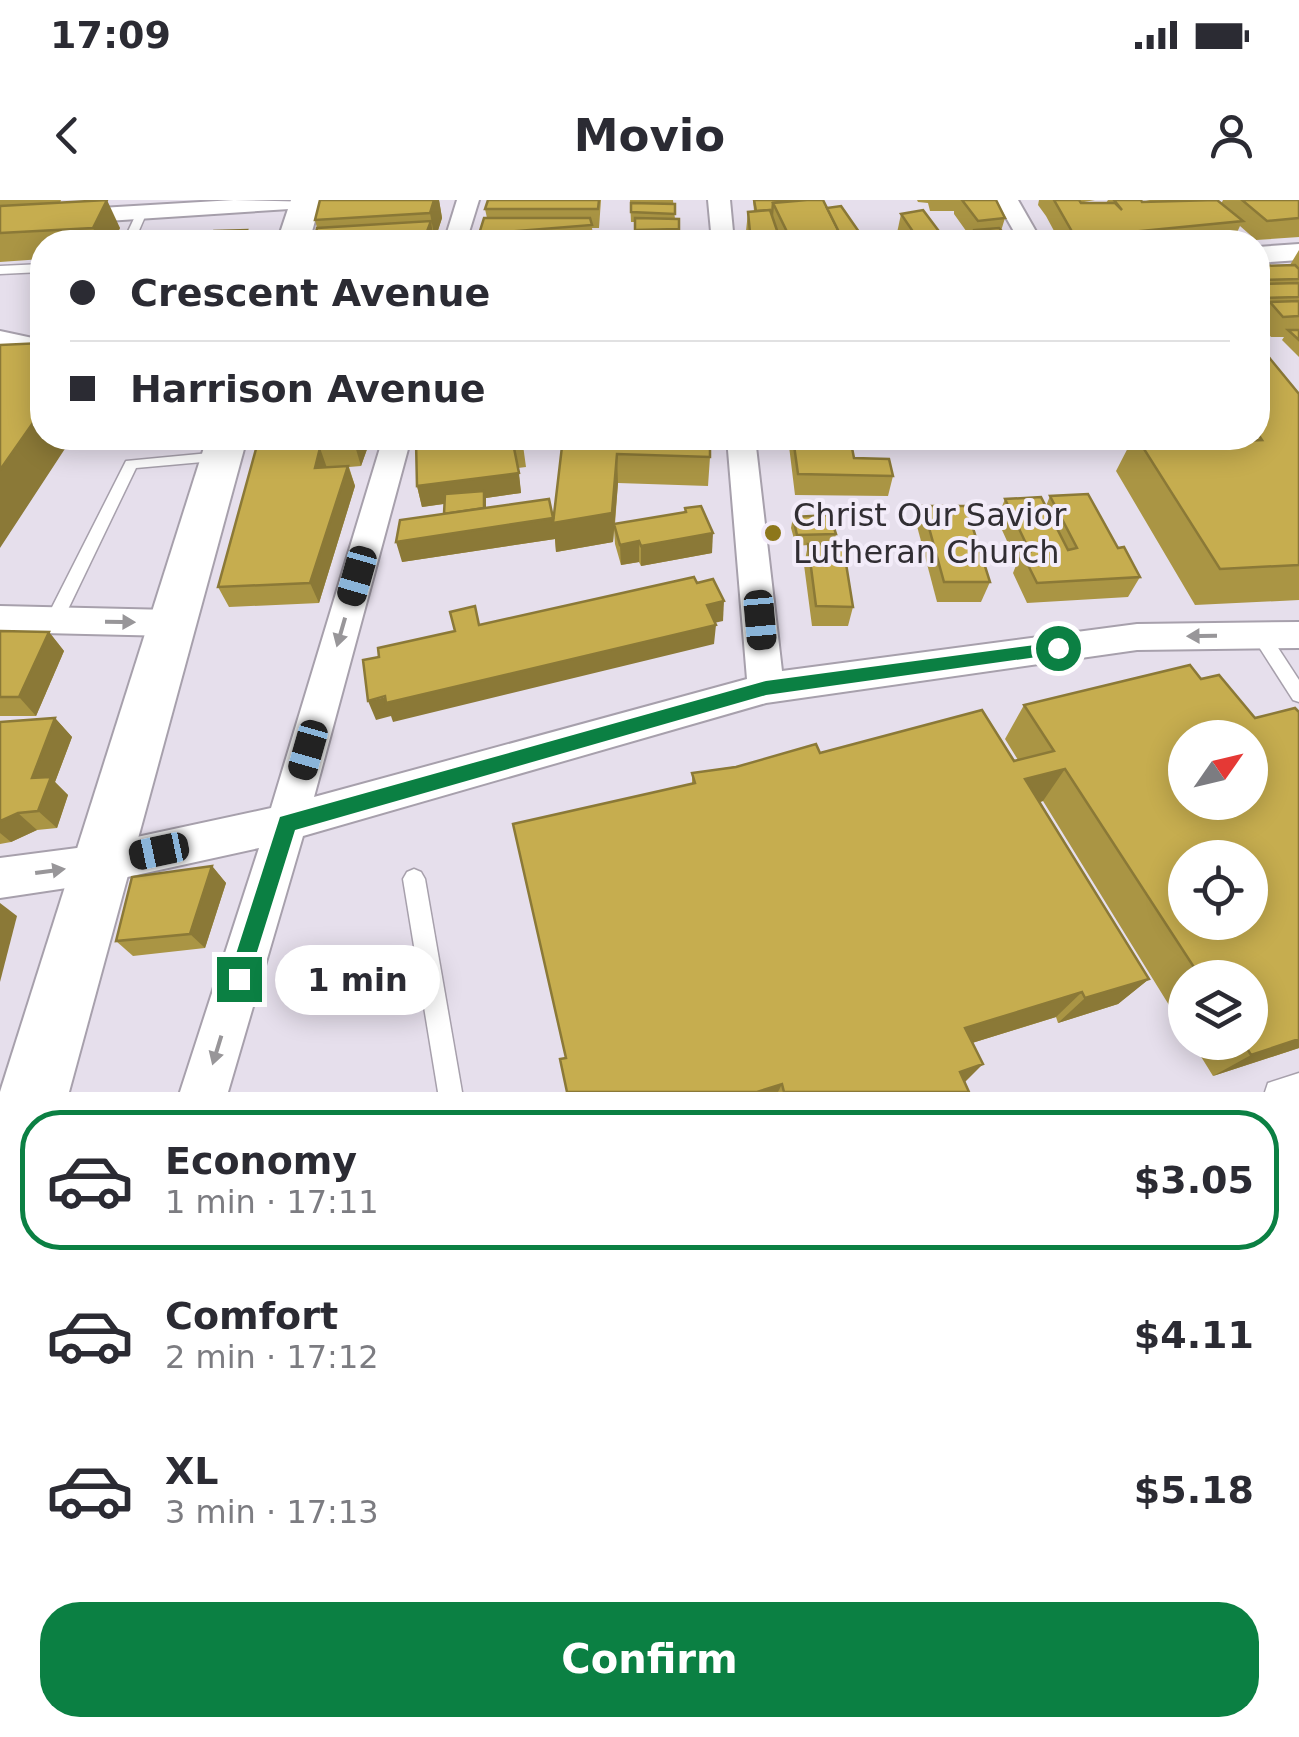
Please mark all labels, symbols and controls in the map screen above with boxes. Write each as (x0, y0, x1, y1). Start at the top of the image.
text: 17:09 (50, 13, 171, 57)
icon: back (40, 108, 95, 163)
icon: person (1204, 108, 1259, 163)
text: Movio (574, 109, 725, 162)
text: Crescent Avenue (130, 271, 490, 315)
text: Harrison Avenue (130, 367, 485, 411)
place label: Christ Our Savior Lutheran Church (793, 496, 1067, 571)
marker: Christ Our Savior Lutheran Church (762, 522, 784, 544)
car (334, 543, 380, 609)
car (742, 589, 778, 651)
one-way arrow (105, 614, 137, 630)
one-way arrow (333, 617, 348, 648)
route start (1036, 626, 1081, 671)
one-way arrow (1185, 629, 1217, 645)
car (285, 717, 331, 783)
north arrow (1168, 720, 1268, 820)
map controls (1168, 720, 1268, 1060)
car (127, 830, 191, 872)
button: locate (1168, 840, 1268, 940)
one-way arrow (35, 862, 66, 878)
callout: 1 min (274, 944, 439, 1014)
route end (217, 957, 262, 1002)
button: layers (1168, 960, 1268, 1060)
text: 1 min (307, 961, 408, 999)
one-way arrow (209, 1035, 224, 1066)
icon: car (45, 1135, 135, 1225)
text: Economy (165, 1139, 357, 1183)
text: $3.05 (1134, 1158, 1254, 1202)
text: 1 min · 17:11 (165, 1183, 379, 1221)
icon: car (45, 1290, 135, 1380)
text: Comfort (165, 1294, 338, 1338)
text: $4.11 (1134, 1313, 1254, 1357)
text: 2 min · 17:12 (165, 1338, 379, 1376)
icon: car (45, 1445, 135, 1535)
text: XL (165, 1449, 219, 1493)
text: $5.18 (1134, 1468, 1254, 1512)
text: 3 min · 17:13 (165, 1493, 379, 1531)
button: Confirm (40, 1602, 1259, 1717)

